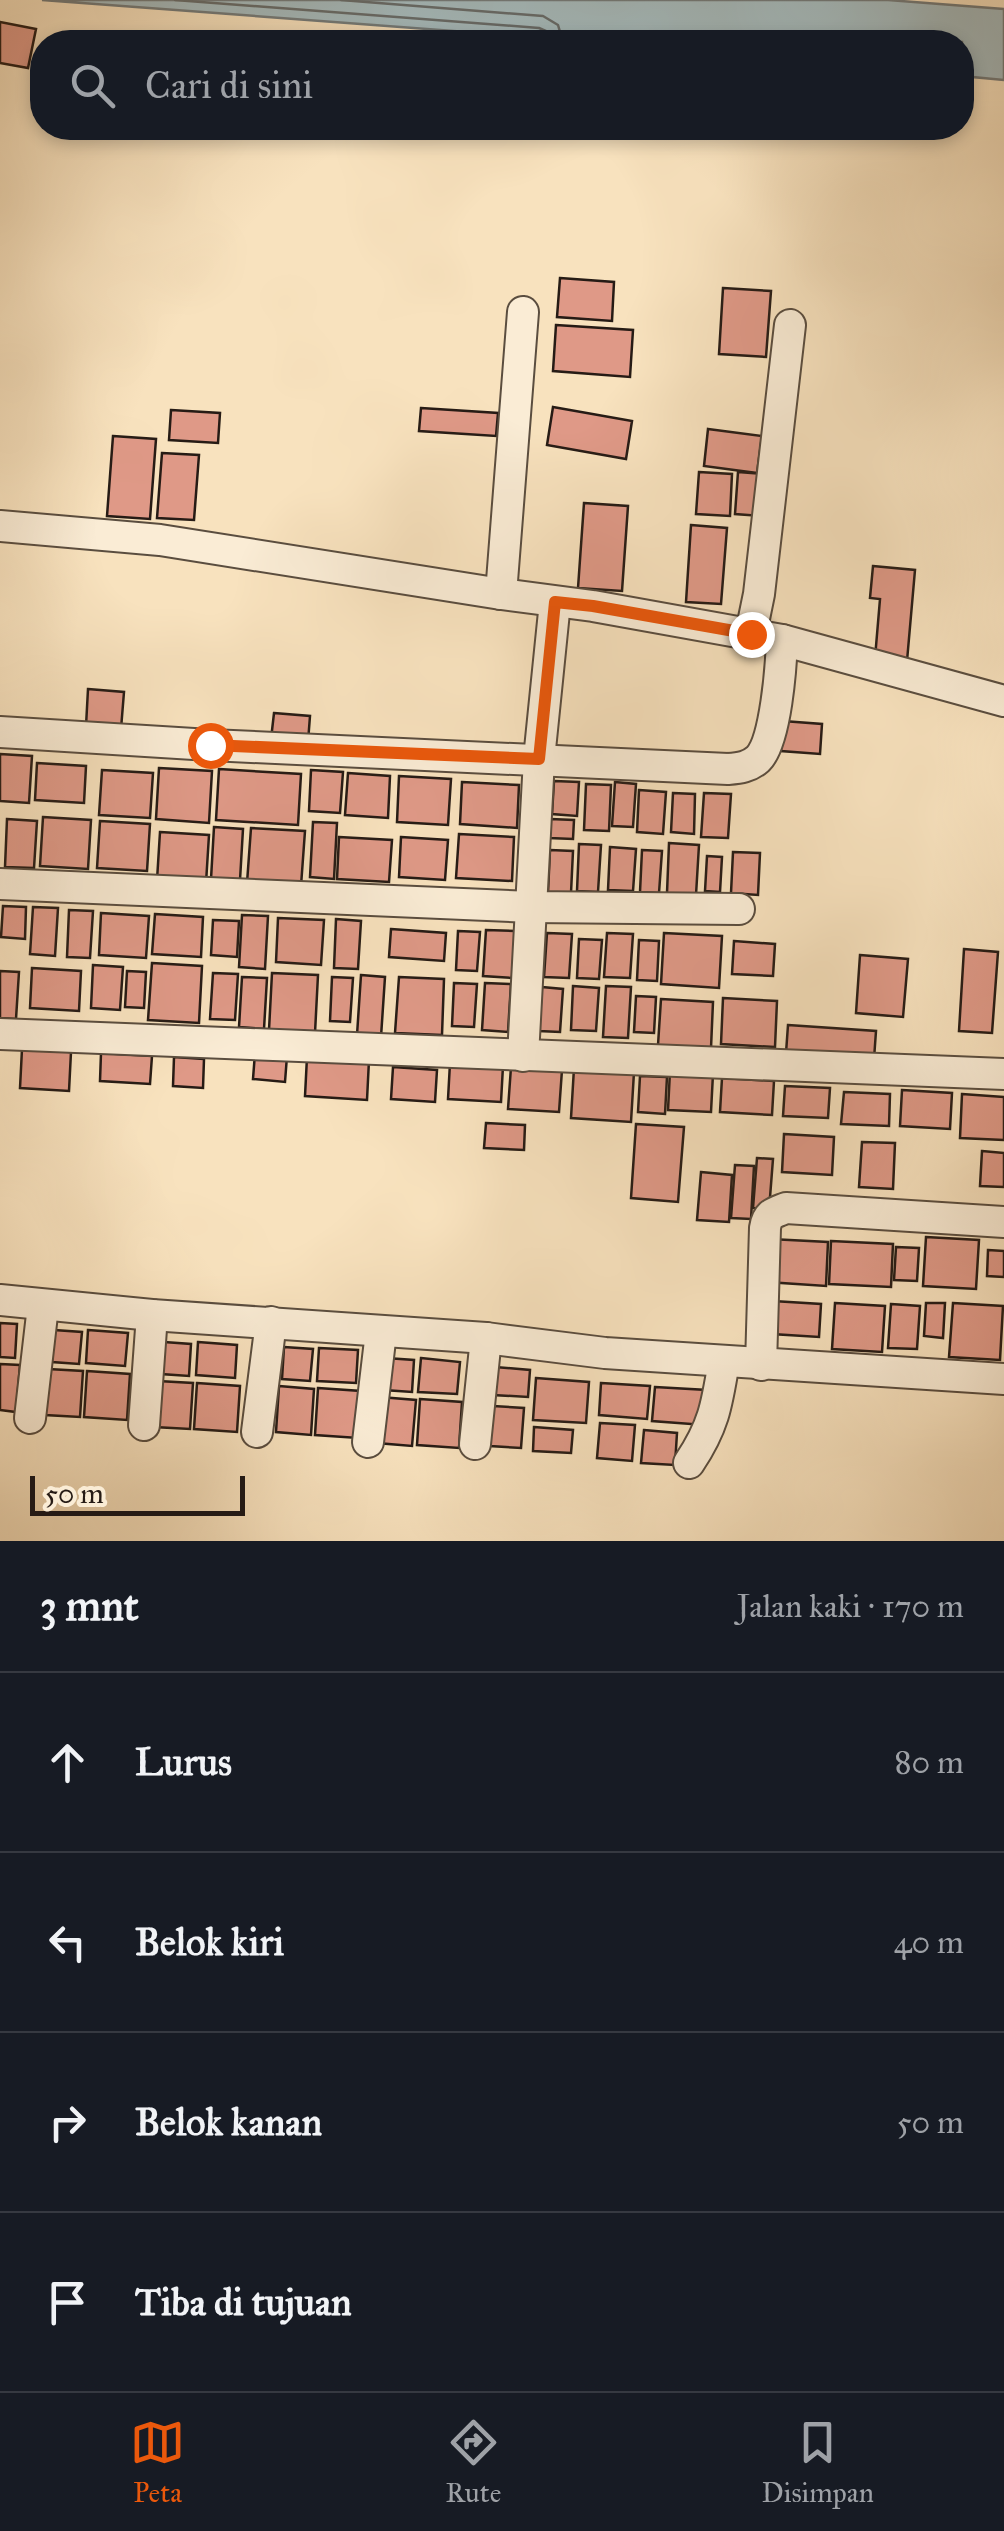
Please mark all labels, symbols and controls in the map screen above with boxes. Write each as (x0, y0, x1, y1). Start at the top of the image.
search box (30, 30, 974, 140)
icon: search (65, 58, 120, 113)
text: Cari di sini (145, 62, 313, 108)
route end (729, 612, 775, 658)
route start (188, 723, 234, 769)
scale bar (30, 1471, 245, 1516)
text: 50 m (45, 1476, 104, 1511)
text: 3 mnt (40, 1580, 139, 1632)
text: Jalan kaki · 170 m (737, 1587, 964, 1626)
icon: ahead (40, 1735, 95, 1790)
text: Lurus (135, 1739, 232, 1785)
text: 80 m (895, 1743, 964, 1782)
icon: left (40, 1915, 95, 1970)
text: Belok kiri (135, 1919, 284, 1965)
text: 40 m (894, 1923, 964, 1962)
icon: right (40, 2095, 95, 2150)
text: Belok kanan (135, 2099, 322, 2145)
text: 50 m (897, 2103, 964, 2142)
icon: arrive (40, 2275, 95, 2330)
text: Tiba di tujuan (135, 2279, 352, 2325)
tab: Peta (130, 2415, 185, 2510)
tab: Rute (445, 2415, 501, 2510)
tab: Disimpan (762, 2415, 874, 2510)

